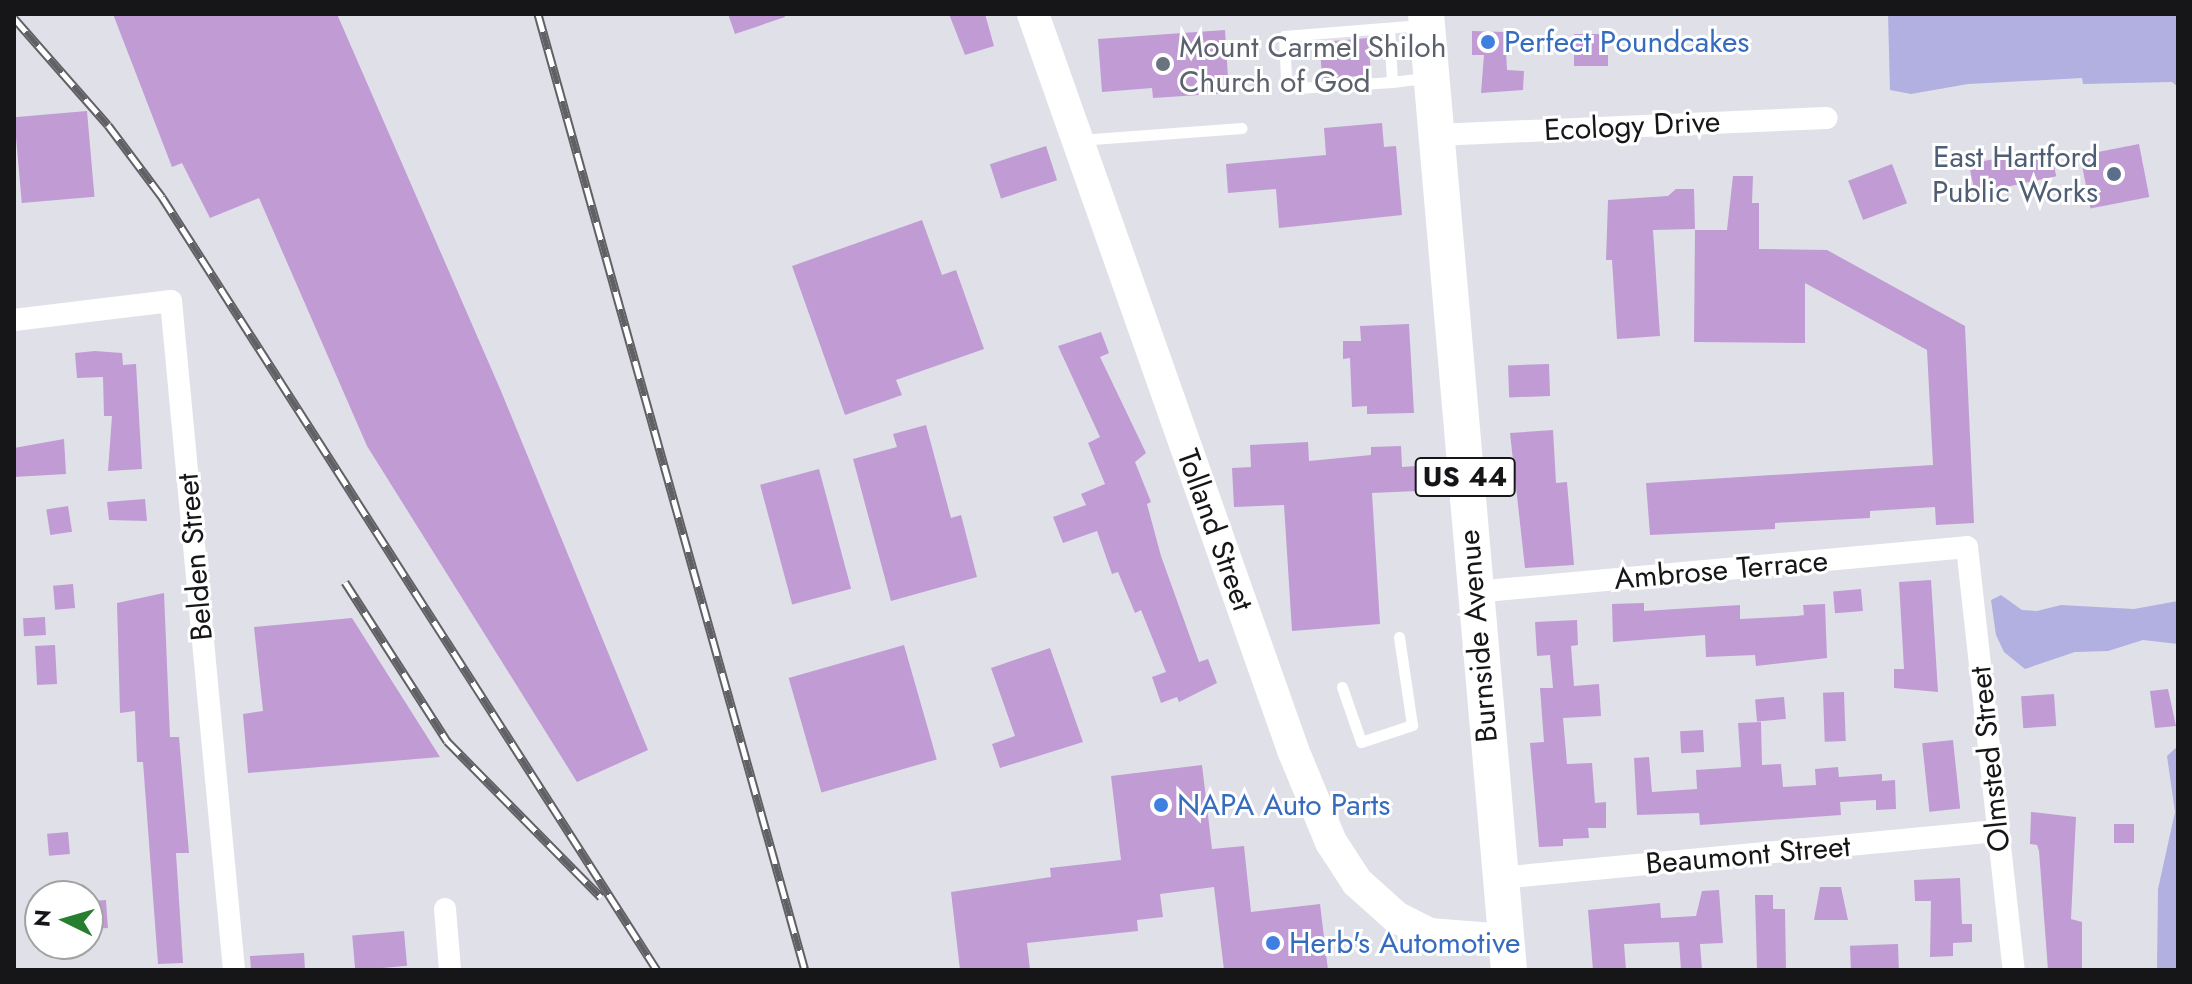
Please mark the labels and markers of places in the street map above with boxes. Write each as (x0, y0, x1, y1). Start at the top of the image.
place label: Perfect Poundcakes (1504, 24, 1749, 60)
place label: Mount Carmel Shiloh Church of God (1179, 29, 1446, 100)
marker: Perfect Poundcakes (1479, 33, 1497, 51)
marker: Mount Carmel Shiloh Church of God (1154, 55, 1172, 73)
place label: East Hartford Public Works (1932, 139, 2098, 210)
marker: East Hartford Public Works (2105, 165, 2123, 183)
place label: NAPA Auto Parts (1177, 787, 1390, 823)
marker: NAPA Auto Parts (1152, 796, 1170, 814)
place label: Herb's Automotive (1289, 925, 1521, 961)
marker: Herb's Automotive (1264, 934, 1282, 952)

